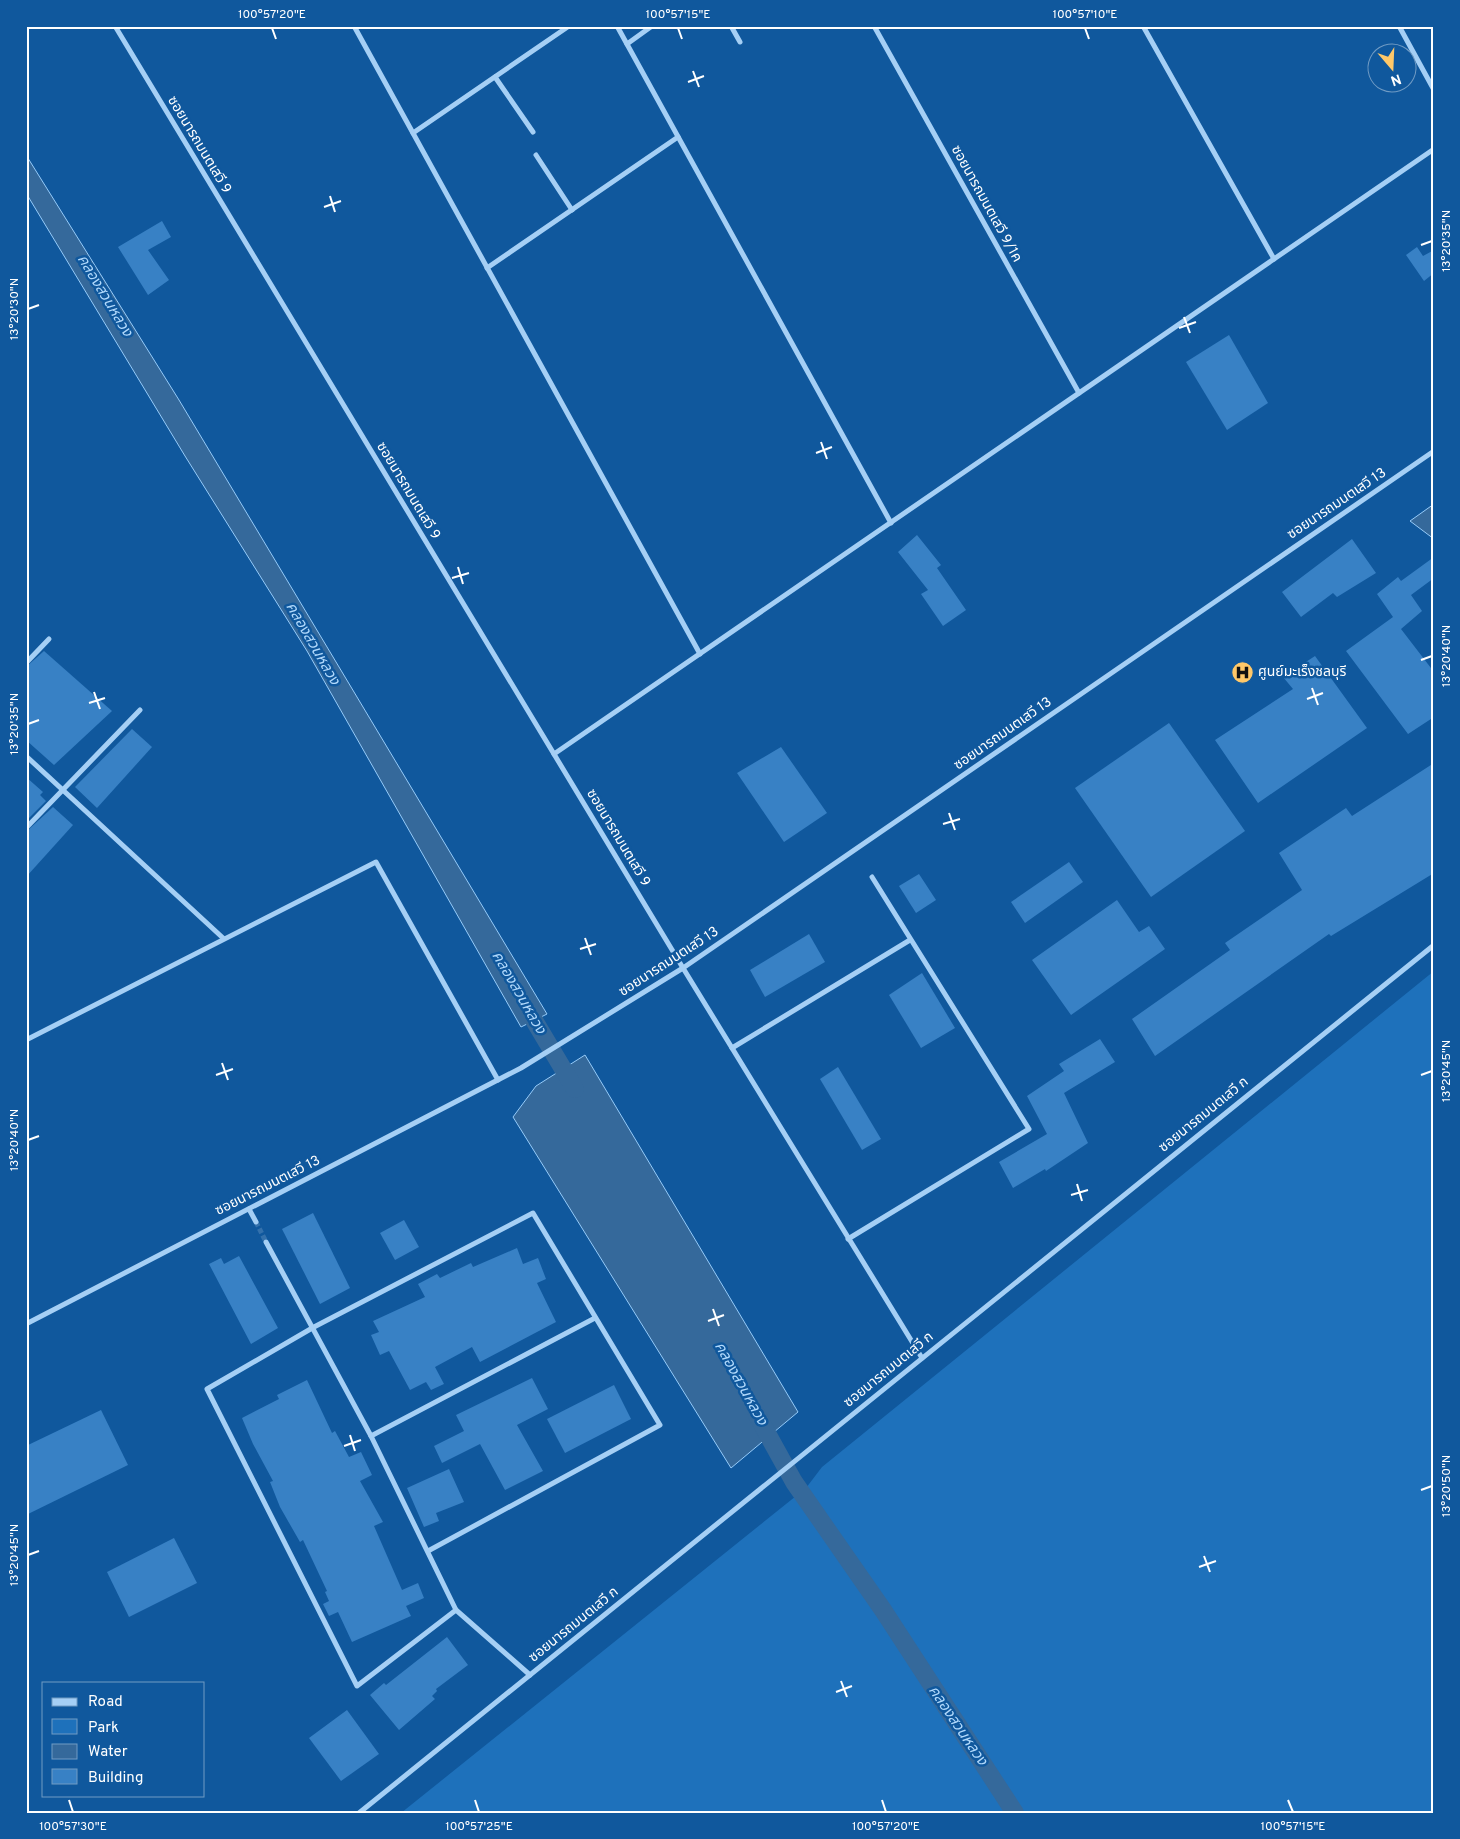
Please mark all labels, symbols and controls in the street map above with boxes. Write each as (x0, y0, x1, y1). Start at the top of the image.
text: 100°57'20"E (238, 7, 306, 23)
text: 100°57'15"E (646, 7, 710, 23)
text: 100°57'10"E (1052, 7, 1118, 23)
north arrow (1368, 42, 1418, 92)
text: N (1388, 69, 1403, 89)
street label: ซอยนารถมนตเสวี 9 (163, 93, 235, 197)
street label: ซอยนารถมนตเสวี 9/1ค (947, 143, 1025, 265)
text: 13°20'35"N (1439, 210, 1455, 272)
water label: คลองสวนหลวง (72, 252, 136, 341)
text: 13°20'30"N (7, 278, 23, 340)
street label: ซอยนารถมนตเสวี 9 (372, 439, 444, 543)
street label: ซอยนารถมนตเสวี 13 (1284, 465, 1390, 543)
water label: คลองสวนหลวง (281, 599, 344, 690)
text: 13°20'40"N (1439, 625, 1455, 687)
hospital icon: ศูนย์มะเร็งชลบุรี (1230, 660, 1254, 684)
place label: ศูนย์มะเร็งชลบุรี (1258, 664, 1347, 681)
text: 13°20'35"N (7, 693, 23, 755)
street label: ซอยนารถมนตเสวี 13 (951, 694, 1055, 774)
street label: ซอยนารถมนตเสวี 9 (582, 786, 654, 890)
street label: ซอยนารถมนตเสวี 13 (616, 923, 722, 1001)
water label: คลองสวนหลวง (487, 948, 550, 1039)
text: 13°20'45"N (1439, 1040, 1455, 1102)
street label: ซอยนารถมนตเสวี ก (1156, 1074, 1252, 1156)
text: 13°20'40"N (7, 1109, 23, 1171)
street label: ซอยนารถมนตเสวี 13 (213, 1152, 323, 1220)
street label: ซอยนารถมนตเสวี ก (841, 1329, 937, 1411)
water label: คลองสวนหลวง (709, 1339, 771, 1430)
text: 13°20'50"N (1439, 1455, 1455, 1517)
text: 13°20'45"N (7, 1524, 23, 1586)
street label: ซอยนารถมนตเสวี ก (526, 1584, 622, 1666)
legend (42, 1682, 205, 1796)
water label: คลองสวนหลวง (923, 1682, 991, 1770)
text: Road (88, 1693, 123, 1712)
text: Park (88, 1719, 119, 1738)
text: Water (88, 1743, 128, 1762)
text: Building (88, 1769, 143, 1788)
text: 100°57'30"E (39, 1819, 107, 1835)
text: 100°57'25"E (445, 1819, 513, 1835)
text: 100°57'20"E (852, 1819, 920, 1835)
text: 100°57'15"E (1261, 1819, 1325, 1835)

